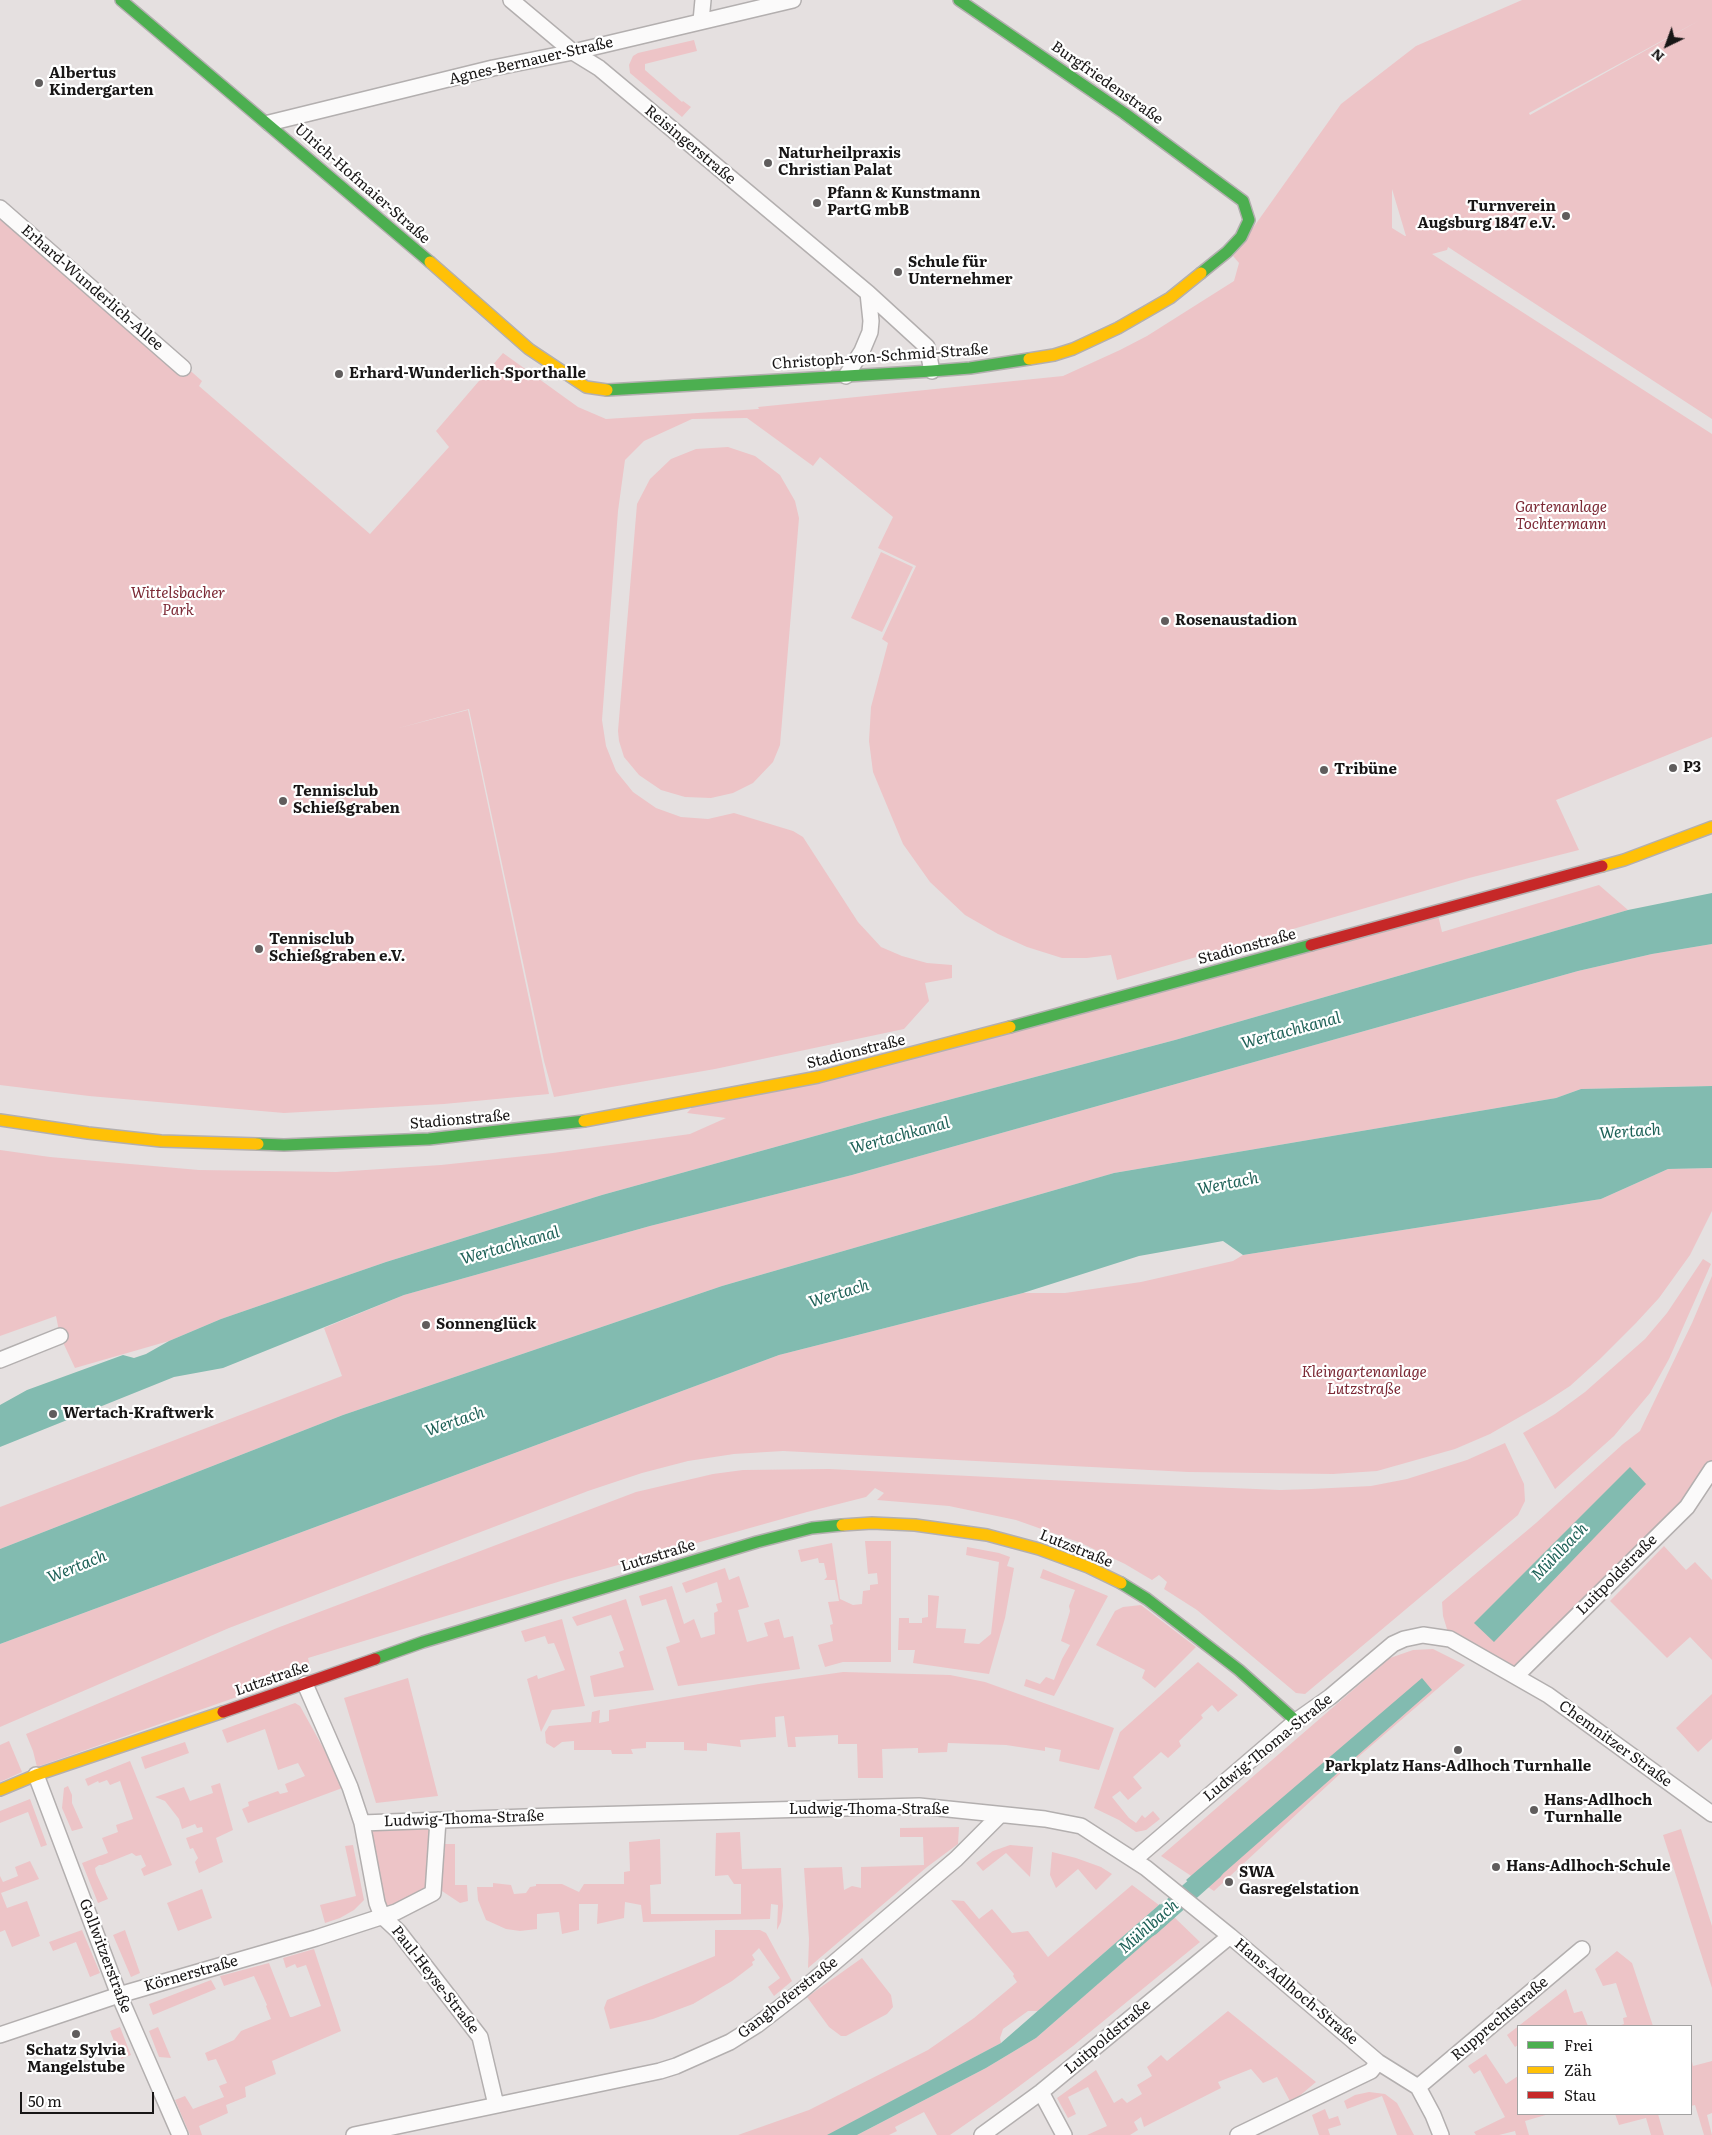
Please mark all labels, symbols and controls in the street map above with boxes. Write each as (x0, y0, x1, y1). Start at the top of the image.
north arrow (1642, 20, 1692, 70)
street label: Agnes-Bernauer-Straße (447, 33, 615, 89)
street label: Burgfriedenstraße (1048, 38, 1166, 128)
text: N (1646, 45, 1668, 68)
place label: Albertus Kindergarten (49, 65, 154, 100)
marker: Albertus Kindergarten (33, 77, 45, 89)
street label: Reisingerstraße (641, 102, 739, 188)
street label: Ulrich-Hofmaier-Straße (291, 120, 433, 248)
place label: Naturheilpraxis Christian Palat (778, 145, 901, 180)
marker: Naturheilpraxis Christian Palat (762, 157, 774, 169)
place label: Pfann & Kunstmann PartG mbB (827, 185, 981, 220)
marker: Pfann & Kunstmann PartG mbB (811, 197, 823, 209)
place label: Turnverein Augsburg 1847 e.V. (1418, 198, 1556, 233)
marker: Turnverein Augsburg 1847 e.V. (1560, 210, 1572, 222)
street label: Erhard-Wunderlich-Allee (17, 221, 167, 355)
place label: Schule für Unternehmer (908, 254, 1013, 289)
marker: Schule für Unternehmer (892, 266, 904, 278)
street label: Christoph-von-Schmid-Straße (771, 340, 989, 374)
place label: Erhard-Wunderlich-Sporthalle (349, 365, 586, 383)
marker: Erhard-Wunderlich-Sporthalle (333, 368, 345, 380)
park label: Gartenanlage Tochtermann (1515, 499, 1607, 534)
park label: Wittelsbacher Park (131, 585, 225, 620)
place label: Rosenaustadion (1175, 612, 1297, 630)
marker: Rosenaustadion (1159, 615, 1171, 627)
place label: P3 (1683, 759, 1701, 777)
place label: Tribüne (1334, 761, 1397, 779)
marker: P3 (1667, 762, 1679, 774)
marker: Tribüne (1318, 764, 1330, 776)
place label: Tennisclub Schießgraben (293, 783, 400, 818)
marker: Tennisclub Schießgraben (277, 795, 289, 807)
street label: Stadionstraße (1196, 925, 1298, 969)
place label: Tennisclub Schießgraben e.V. (269, 931, 406, 966)
marker: Tennisclub Schießgraben e.V. (253, 943, 265, 955)
water label: Wertachkanal (1239, 1009, 1343, 1053)
street label: Stadionstraße (805, 1031, 907, 1073)
street label: Stadionstraße (409, 1107, 511, 1133)
water label: Wertachkanal (848, 1114, 952, 1158)
water label: Wertach (1599, 1120, 1661, 1144)
water label: Wertach (1196, 1169, 1260, 1199)
water label: Wertachkanal (458, 1223, 562, 1269)
water label: Wertach (807, 1276, 871, 1312)
place label: Sonnenglück (436, 1316, 536, 1334)
marker: Sonnenglück (420, 1319, 432, 1331)
park label: Kleingartenanlage Lutzstraße (1301, 1364, 1427, 1399)
water label: Wertach (423, 1403, 487, 1441)
place label: Wertach-Kraftwerk (63, 1405, 214, 1423)
marker: Wertach-Kraftwerk (47, 1408, 59, 1420)
water label: Mühlbach (1528, 1519, 1592, 1585)
street label: Lutzstraße (1037, 1526, 1115, 1572)
street label: Luitpoldstraße (1573, 1531, 1661, 1619)
street label: Lutzstraße (618, 1536, 698, 1576)
water label: Wertach (45, 1547, 109, 1587)
street label: Lutzstraße (233, 1658, 311, 1700)
street label: Ludwig-Thoma-Straße (1200, 1691, 1336, 1805)
street label: Chemnitzer Straße (1555, 1697, 1675, 1791)
marker: Parkplatz Hans-Adlhoch Turnhalle (1452, 1744, 1464, 1756)
place label: Parkplatz Hans-Adlhoch Turnhalle (1325, 1758, 1591, 1776)
place label: Hans-Adlhoch Turnhalle (1544, 1792, 1652, 1827)
street label: Ludwig-Thoma-Straße (789, 1801, 949, 1819)
marker: Hans-Adlhoch Turnhalle (1528, 1804, 1540, 1816)
street label: Ludwig-Thoma-Straße (383, 1807, 545, 1831)
place label: Hans-Adlhoch-Schule (1506, 1858, 1670, 1876)
marker: Hans-Adlhoch-Schule (1490, 1861, 1502, 1873)
place label: SWA Gasregelstation (1239, 1864, 1359, 1899)
marker: SWA Gasregelstation (1223, 1876, 1235, 1888)
street label: Gollwitzerstraße (75, 1896, 135, 2016)
water label: Mühlbach (1115, 1896, 1183, 1958)
street label: Paul-Heyse-Straße (387, 1922, 483, 2038)
street label: Hans-Adlhoch-Straße (1231, 1935, 1361, 2049)
street label: Körnerstraße (142, 1952, 240, 1996)
street label: Ganghoferstraße (734, 1953, 842, 2043)
street label: Rupprechtstraße (1448, 1973, 1552, 2065)
street label: Luitpoldstraße (1061, 1996, 1155, 2078)
legend (1517, 2025, 1692, 2115)
marker: Schatz Sylvia Mangelstube (70, 2028, 82, 2040)
text: Frei (1564, 2033, 1593, 2056)
place label: Schatz Sylvia Mangelstube (26, 2042, 126, 2077)
text: Zäh (1564, 2058, 1592, 2081)
scale bar (22, 2082, 156, 2114)
text: Stau (1564, 2083, 1596, 2106)
text: 50 m (28, 2089, 62, 2112)

